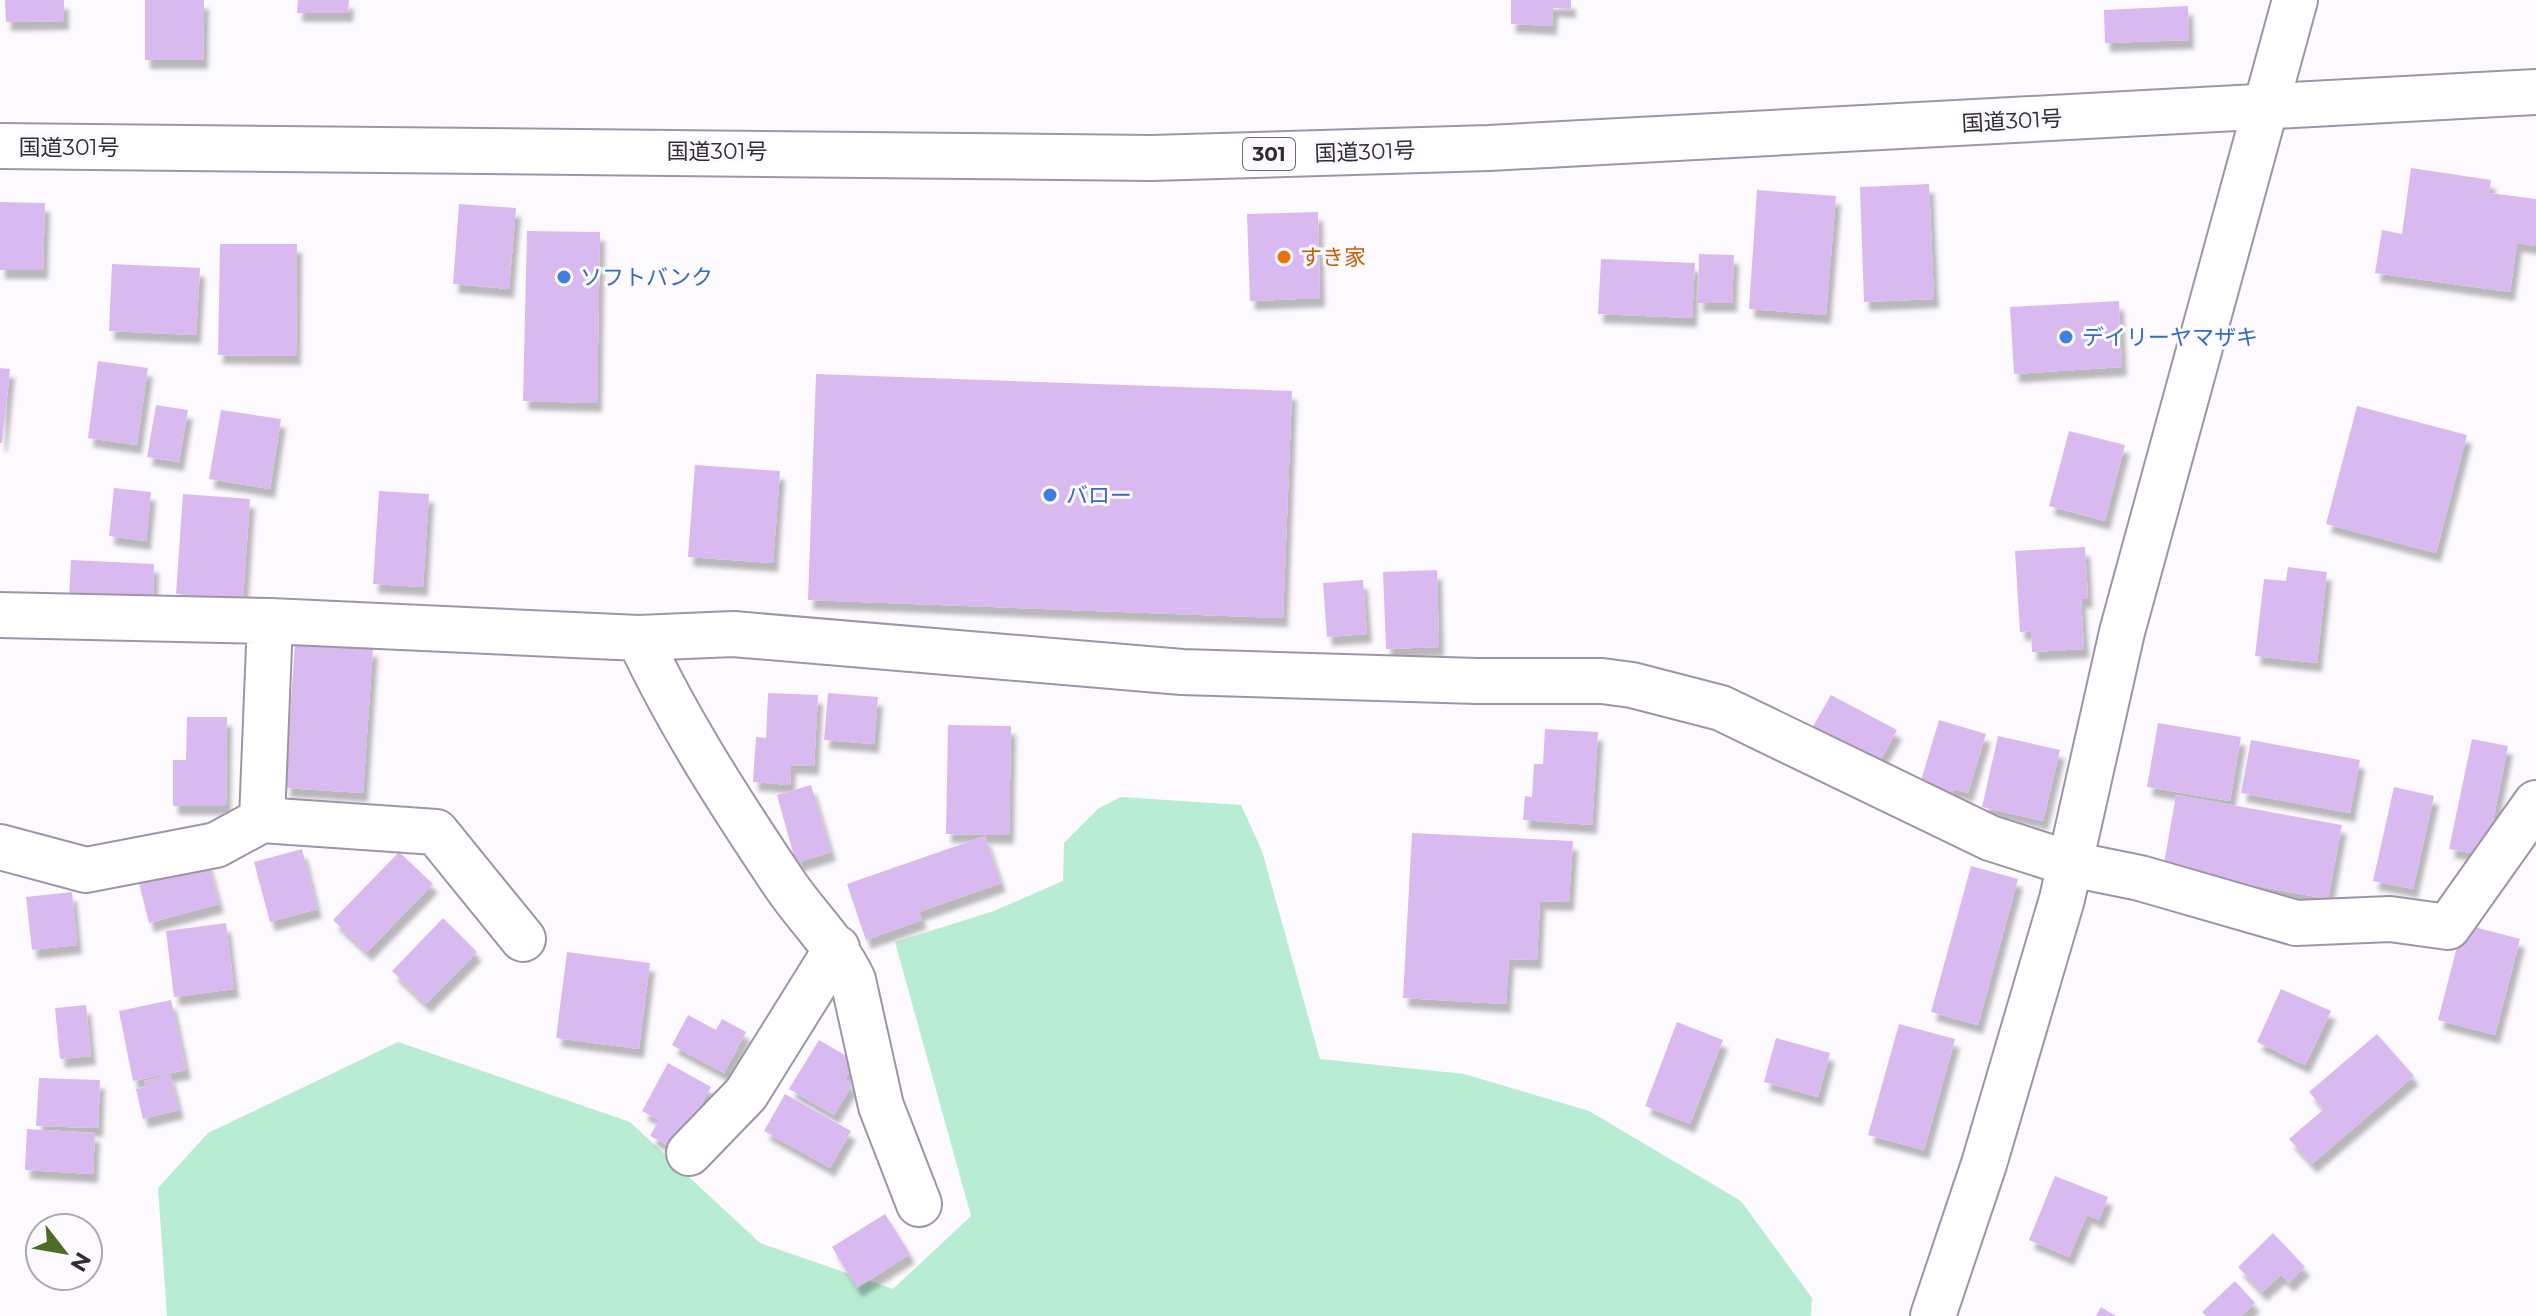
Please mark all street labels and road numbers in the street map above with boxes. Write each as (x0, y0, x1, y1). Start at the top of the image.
street label: 国道301号 (1961, 105, 2063, 137)
street label: 国道301号 (19, 134, 119, 161)
street label: 国道301号 (1314, 137, 1416, 167)
street label: 国道301号 (667, 138, 767, 165)
road number: 301 (1243, 138, 1295, 170)

